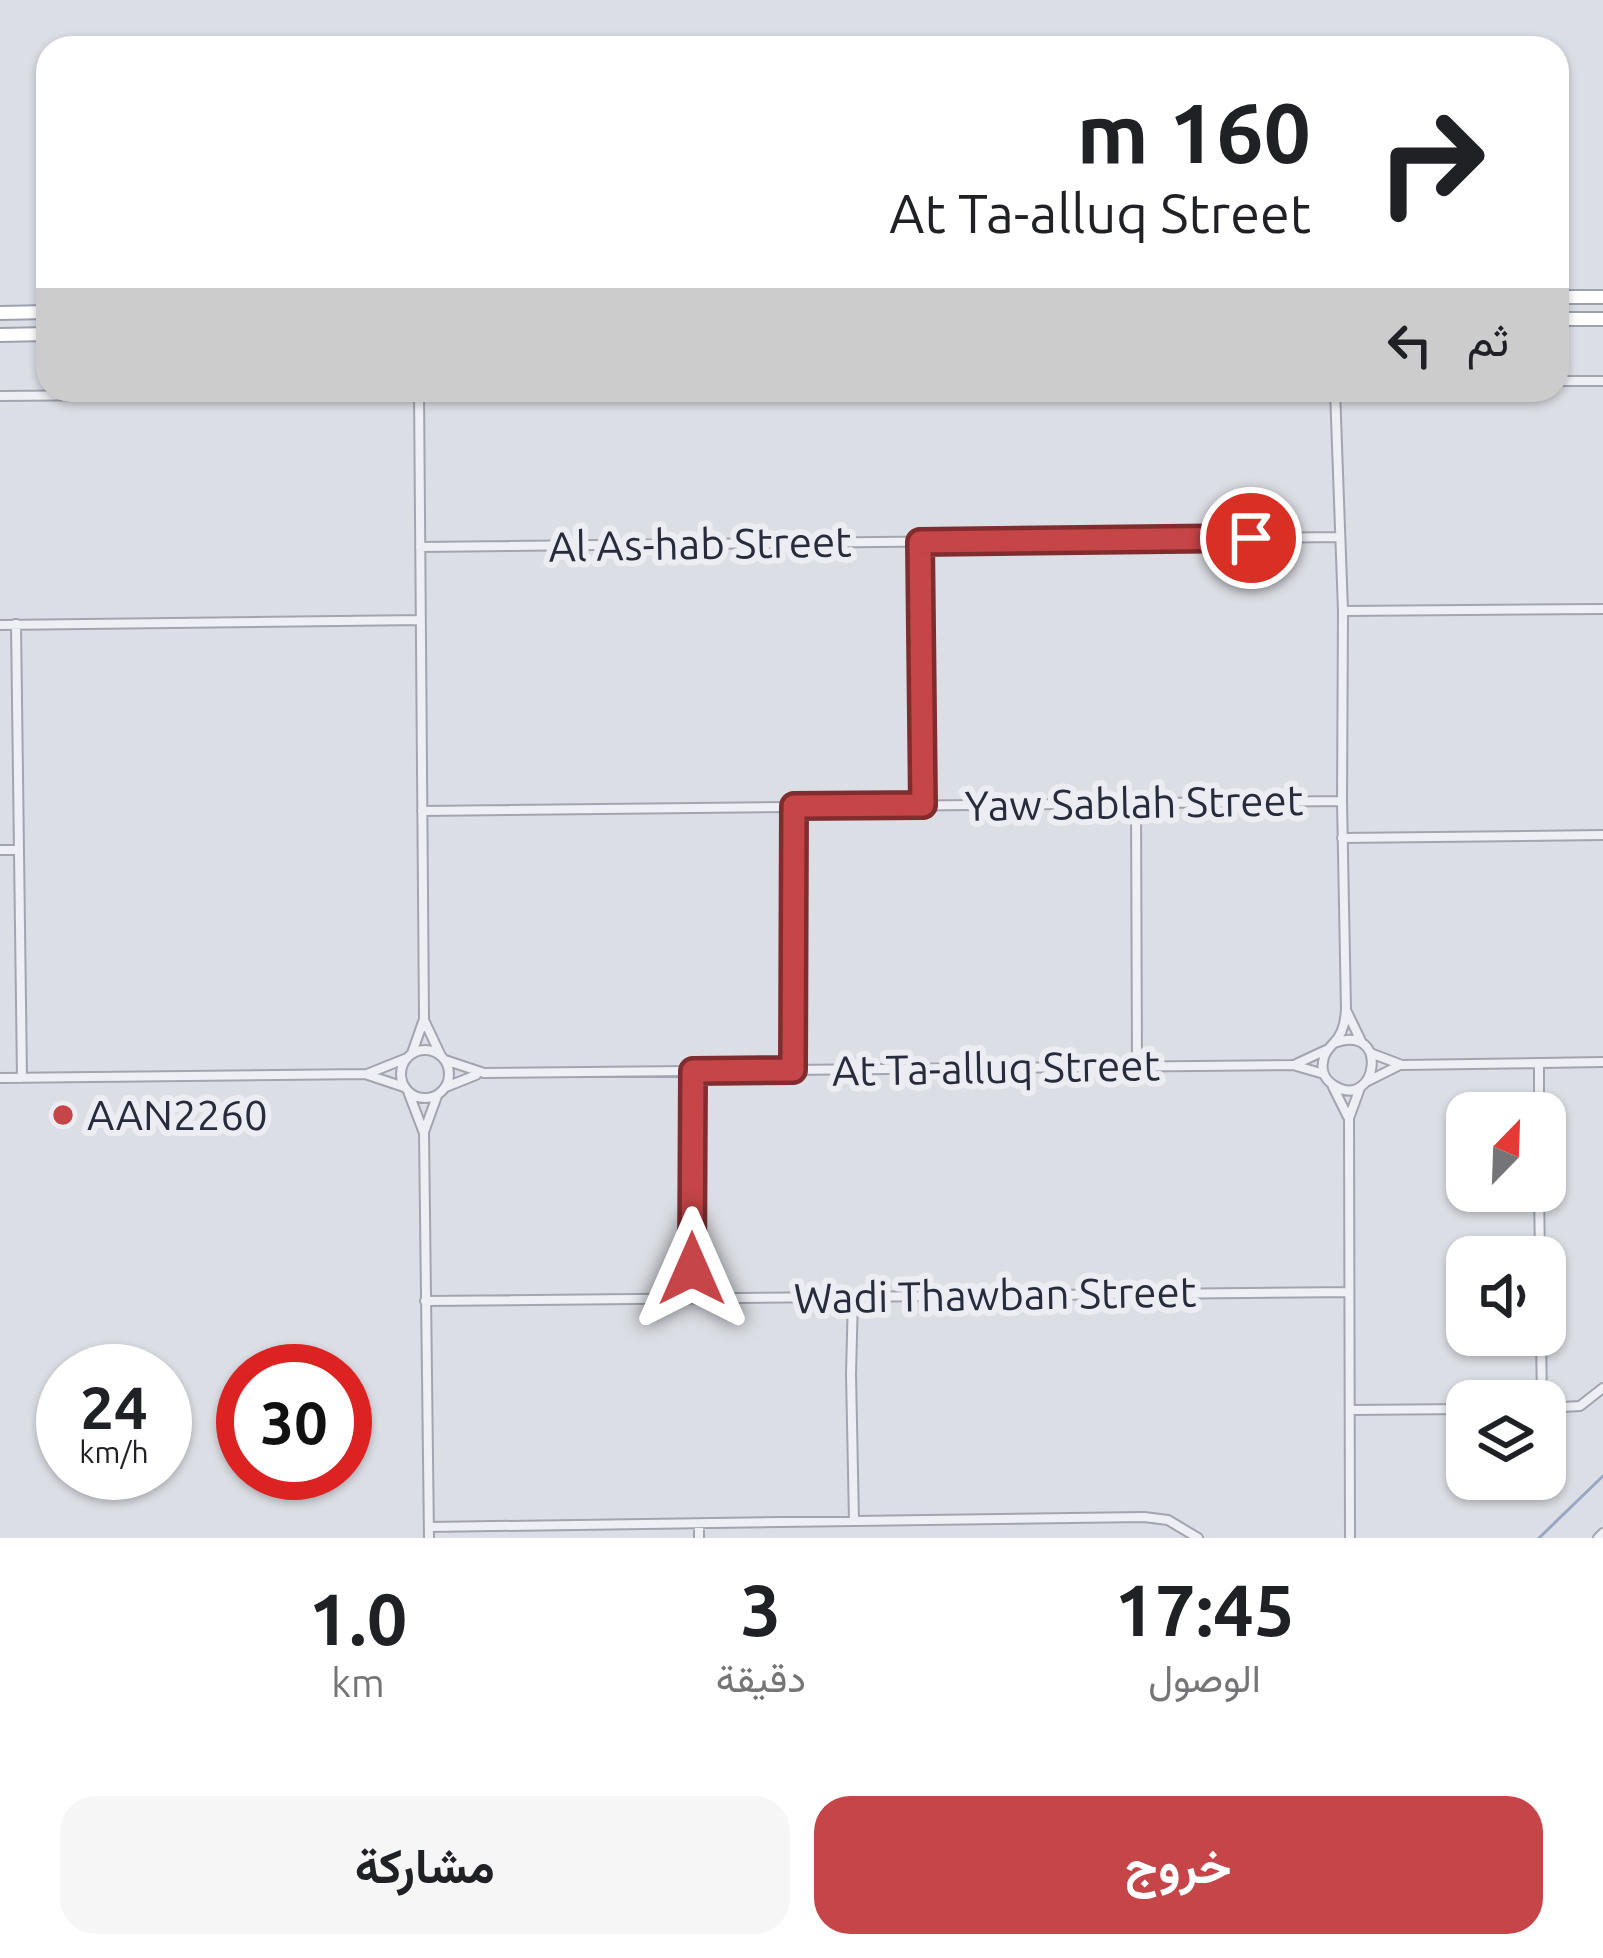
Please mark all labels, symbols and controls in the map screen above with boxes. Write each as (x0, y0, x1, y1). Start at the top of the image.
icon: right (1353, 84, 1509, 240)
text: 160 m (1077, 85, 1311, 179)
text: At Ta-alluq Street (889, 183, 1311, 243)
icon: left (1377, 312, 1443, 378)
text: ثم (1467, 314, 1509, 365)
pin (1200, 487, 1302, 589)
icon: arrive (1218, 505, 1284, 571)
street label: Al As-hab Street (548, 517, 852, 570)
street label: Yaw Sablah Street (964, 776, 1304, 829)
street label: At Ta-alluq Street (832, 1041, 1160, 1094)
place label: AAN2260 (87, 1091, 268, 1138)
north arrow (1446, 1092, 1566, 1212)
map controls (1446, 1092, 1566, 1500)
marker: AAN2260 (50, 1102, 76, 1128)
position arrow (629, 1206, 755, 1332)
button: sound (1446, 1236, 1566, 1356)
street label: Wadi Thawban Street (793, 1267, 1197, 1322)
speed limit sign: 30 (216, 1344, 372, 1500)
text: 24 (80, 1373, 148, 1440)
button: layers (1446, 1380, 1566, 1500)
text: km/h (79, 1435, 149, 1469)
text: 3 (741, 1569, 781, 1650)
text: 17:45 (1114, 1569, 1295, 1650)
text: 1.0 (308, 1578, 407, 1659)
text: دقيقة (716, 1656, 806, 1699)
text: الوصول (1148, 1656, 1261, 1699)
text: km (331, 1661, 385, 1704)
button: مشاركة (60, 1796, 790, 1934)
button: خروج (814, 1796, 1543, 1934)

